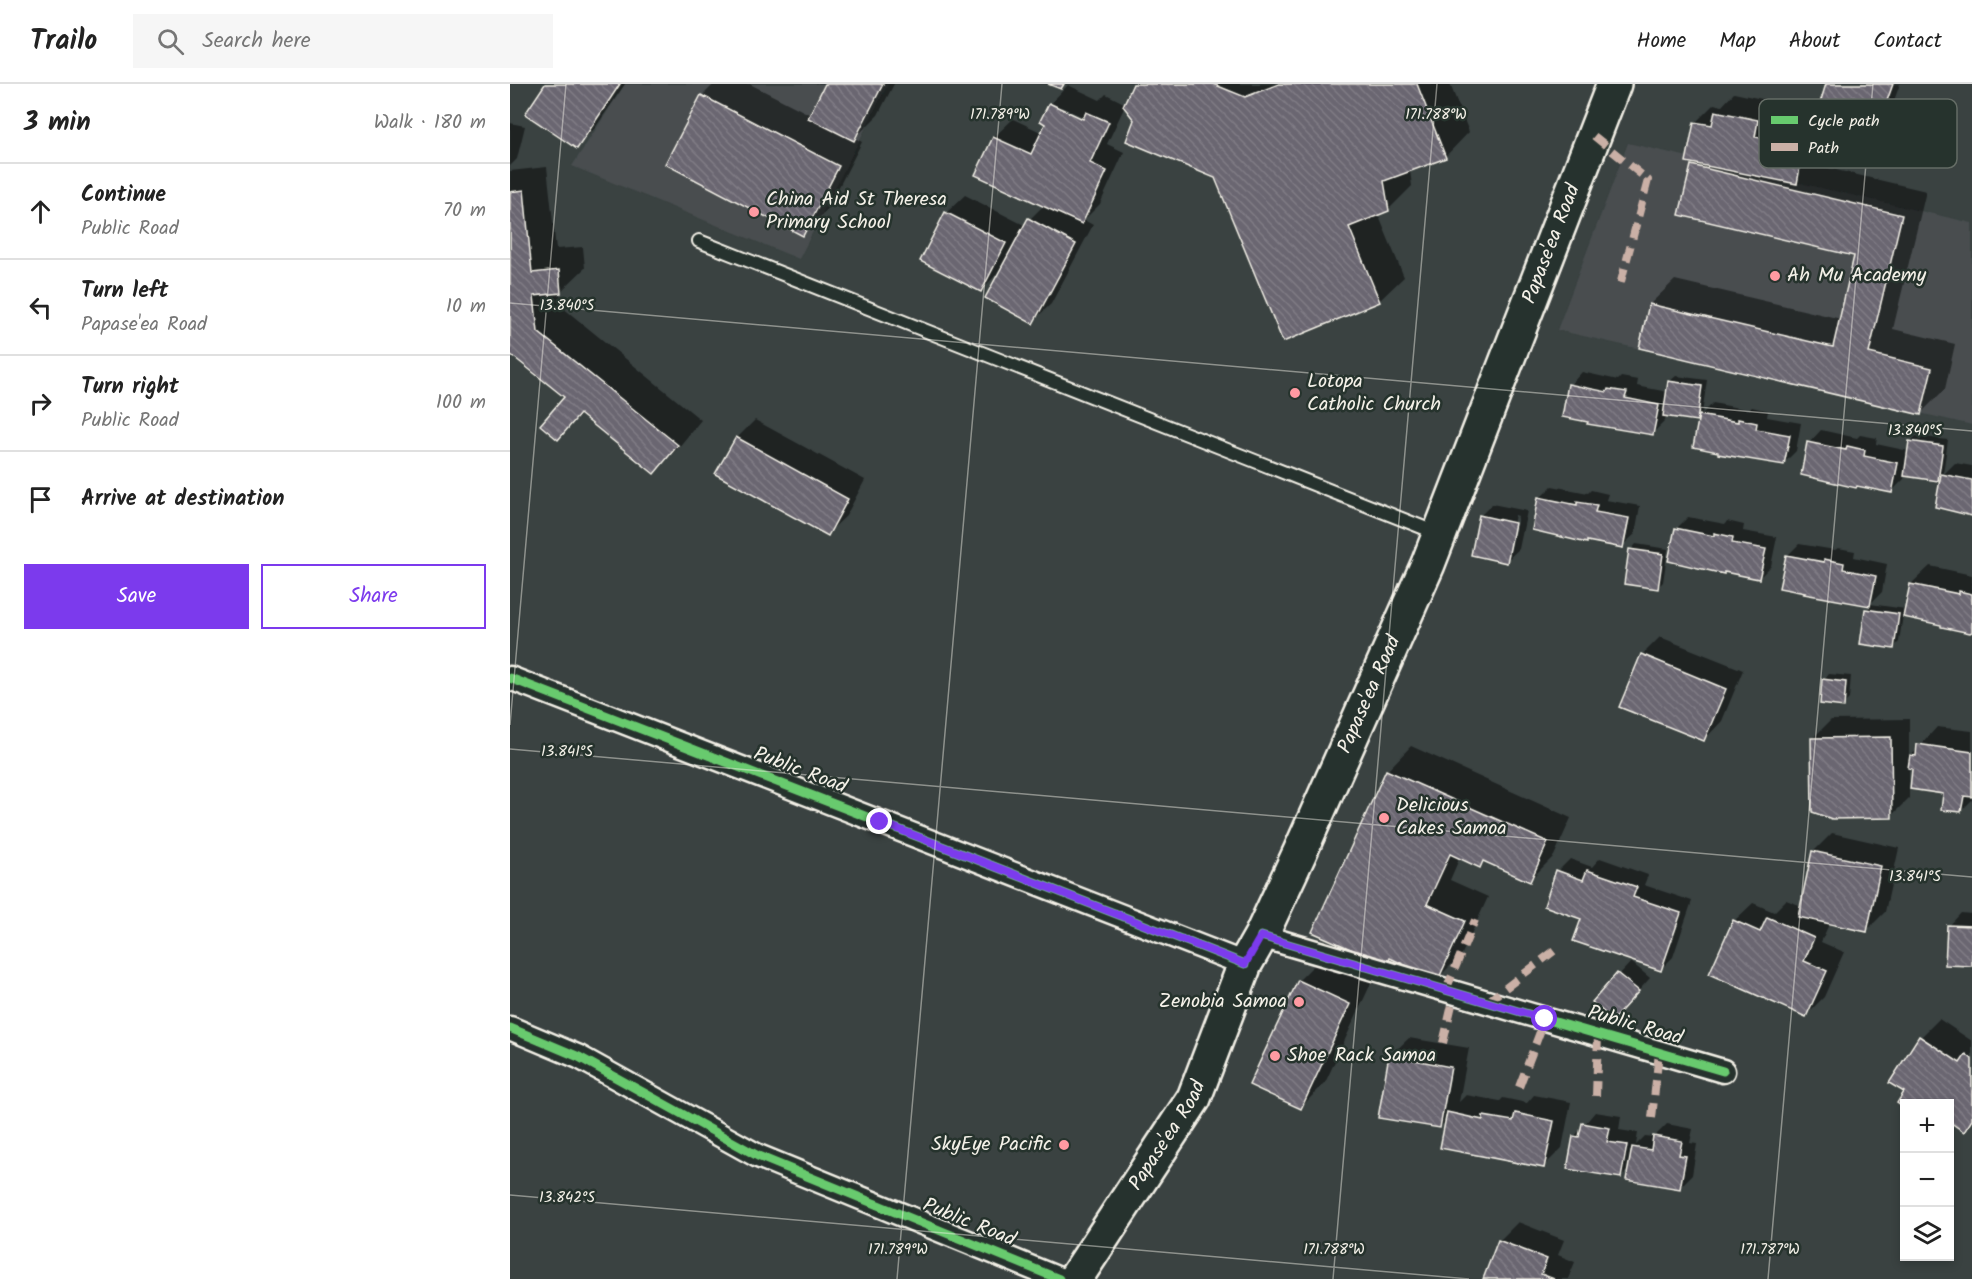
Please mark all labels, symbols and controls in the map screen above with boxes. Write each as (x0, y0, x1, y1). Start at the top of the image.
search box (133, 14, 553, 68)
text: Trailo (30, 19, 97, 64)
text: Search here (202, 24, 311, 59)
icon: search (154, 25, 187, 58)
text: Home (1637, 25, 1686, 58)
text: Map (1719, 25, 1756, 58)
text: About (1789, 25, 1840, 58)
text: Contact (1873, 25, 1942, 58)
legend (1759, 99, 1957, 168)
text: 3 min (24, 102, 91, 144)
text: 171.789°W (970, 103, 1030, 127)
text: 171.788°W (1405, 103, 1467, 127)
text: Walk · 180 m (374, 107, 486, 139)
text: Cycle path (1808, 109, 1880, 134)
text: Path (1808, 136, 1839, 161)
text: Continue (81, 178, 166, 213)
street label: Papase'ea Road (1514, 179, 1590, 309)
place label: China Aid St Theresa Primary School (766, 184, 947, 239)
icon: ahead (24, 195, 57, 228)
text: 70 m (443, 195, 486, 227)
marker: China Aid St Theresa Primary School (747, 205, 761, 219)
text: Public Road (81, 213, 179, 245)
place label: Ah Mu Academy (1787, 260, 1927, 292)
marker: Ah Mu Academy (1768, 269, 1782, 283)
text: Turn left (81, 274, 168, 309)
icon: left (24, 291, 57, 324)
text: 10 m (446, 291, 486, 323)
text: 13.840°S (540, 294, 594, 318)
text: Papase'ea Road (81, 309, 207, 341)
place label: Lotopa Catholic Church (1307, 366, 1441, 421)
text: Turn right (81, 370, 179, 405)
marker: Lotopa Catholic Church (1288, 386, 1302, 400)
icon: right (24, 387, 57, 420)
text: 100 m (436, 387, 486, 419)
text: Public Road (81, 405, 179, 437)
text: 13.840°S (1888, 419, 1942, 443)
text: Arrive at destination (81, 482, 284, 517)
icon: arrive (24, 483, 57, 516)
button: Save (24, 564, 249, 629)
button: Share (261, 564, 486, 629)
street label: Papase'ea Road (1330, 630, 1411, 759)
street label: Public Road (749, 739, 852, 804)
text: 13.841°S (541, 740, 593, 764)
place label: Delicious Cakes Samoa (1396, 790, 1507, 845)
route end (866, 808, 892, 834)
marker: Delicious Cakes Samoa (1377, 811, 1391, 825)
text: 13.841°S (1889, 865, 1941, 889)
place label: Zenobia Samoa (1159, 986, 1287, 1018)
marker: Zenobia Samoa (1292, 995, 1306, 1009)
street label: Public Road (1584, 997, 1687, 1055)
route start (1531, 1005, 1557, 1031)
place label: Shoe Rack Samoa (1287, 1040, 1436, 1072)
marker: Shoe Rack Samoa (1268, 1049, 1282, 1063)
street label: Papase'ea Road (1121, 1075, 1216, 1198)
map controls (1900, 1099, 1954, 1261)
button: + (1900, 1099, 1954, 1153)
place label: SkyEye Pacific (931, 1129, 1052, 1161)
marker: SkyEye Pacific (1057, 1138, 1071, 1152)
button: − (1900, 1153, 1954, 1207)
text: 13.842°S (539, 1186, 595, 1210)
street label: Public Road (918, 1190, 1021, 1257)
button: layers (1900, 1207, 1954, 1261)
text: 171.789°W (868, 1238, 928, 1262)
text: 171.788°W (1303, 1238, 1365, 1262)
text: 171.787°W (1740, 1238, 1800, 1262)

